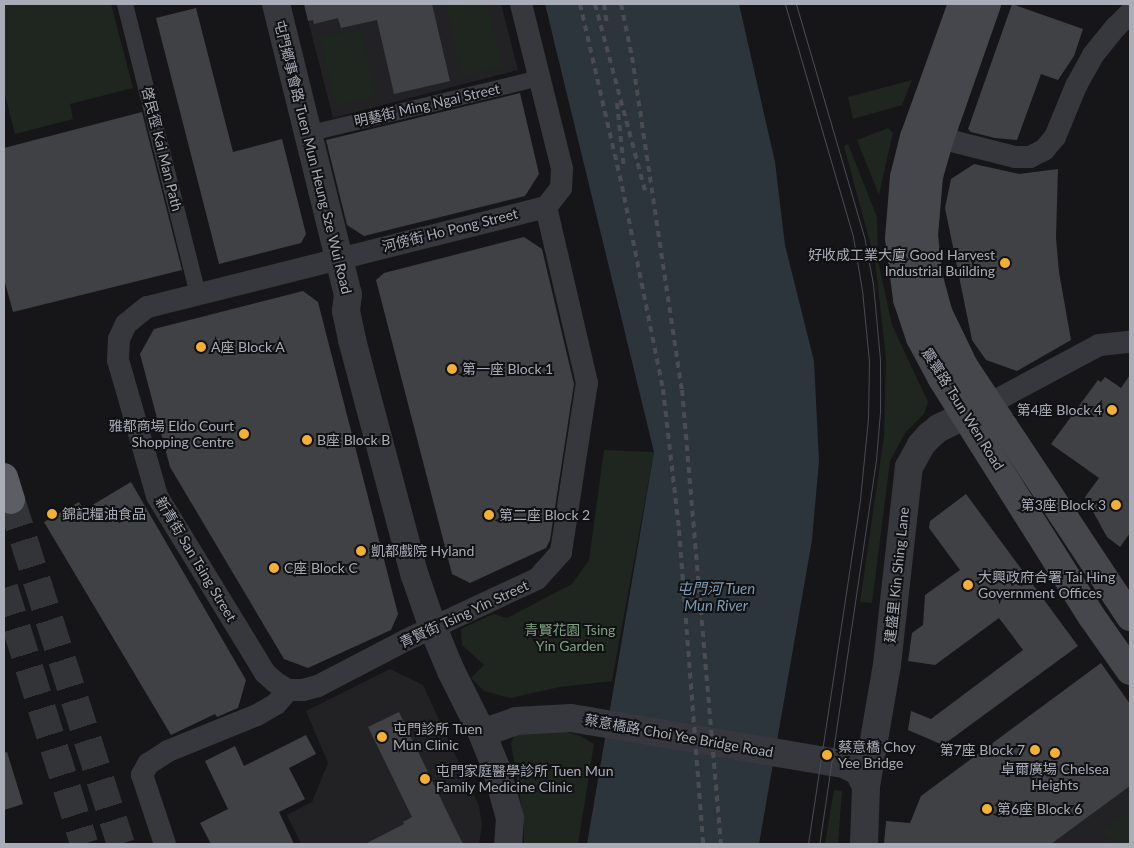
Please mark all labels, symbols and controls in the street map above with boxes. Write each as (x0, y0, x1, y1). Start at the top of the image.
street label: 屯門鄉事會路 Tuen Mun Heung Sze Wui Road (271, 18, 355, 296)
street label: 明藝街 Ming Ngai Street (353, 80, 501, 130)
street label: 啓民徑 Kai Man Path (138, 85, 186, 213)
street label: 河傍街 Ho Pong Street (380, 205, 520, 255)
place label: 好收成工業大廈 Good Harvest Industrial Building (808, 247, 995, 280)
marker: 好收成工業大廈 Good Harvest Industrial Building (999, 257, 1011, 269)
place label: A座 Block A (211, 339, 285, 355)
marker: A座 Block A (195, 341, 207, 353)
street label: 震寰路 Tsun Wen Road (919, 345, 1007, 473)
place label: 第一座 Block 1 (462, 361, 553, 377)
marker: 第一座 Block 1 (446, 363, 458, 375)
place label: 第4座 Block 4 (1017, 402, 1102, 418)
marker: 第4座 Block 4 (1106, 404, 1118, 416)
place label: 雅都商場 Eldo Court Shopping Centre (109, 418, 234, 451)
marker: 雅都商場 Eldo Court Shopping Centre (238, 428, 250, 440)
place label: B座 Block B (317, 432, 390, 448)
marker: B座 Block B (301, 434, 313, 446)
street label: 新青街 San Tsing Street (152, 493, 240, 625)
place label: 第3座 Block 3 (1021, 497, 1106, 513)
marker: 第3座 Block 3 (1110, 499, 1122, 511)
place label: 錦記糧油食品 (62, 506, 146, 522)
street label: 建盛里 Kin Shing Lane (882, 506, 912, 644)
place label: 第二座 Block 2 (499, 507, 590, 523)
marker: 錦記糧油食品 (46, 508, 58, 520)
marker: 第二座 Block 2 (483, 509, 495, 521)
place label: 凱都戲院 Hyland (371, 543, 474, 559)
marker: 凱都戲院 Hyland (355, 545, 367, 557)
place label: C座 Block C (284, 560, 358, 576)
marker: C座 Block C (268, 562, 280, 574)
place label: 大興政府合署 Tai Hing Government Offices (978, 569, 1115, 602)
street label: 青賢街 Tsing Yin Street (397, 577, 531, 651)
water label: 屯門河 Tuen Mun River (677, 579, 755, 614)
marker: 大興政府合署 Tai Hing Government Offices (962, 579, 974, 591)
park label: 青賢花園 Tsing Yin Garden (525, 622, 615, 654)
street label: 蔡意橋路 Choi Yee Bridge Road (583, 711, 775, 761)
place label: 屯門診所 Tuen Mun Clinic (393, 721, 482, 754)
marker: 屯門診所 Tuen Mun Clinic (375, 730, 389, 744)
place label: 蔡意橋 Choy Yee Bridge (838, 739, 916, 772)
place label: 第7座 Block 7 (940, 742, 1025, 758)
marker: 第7座 Block 7 (1029, 744, 1041, 756)
marker: 卓爾廣場 Chelsea Heights (1049, 747, 1061, 759)
marker: 蔡意橋 Choy Yee Bridge (820, 748, 834, 762)
place label: 卓爾廣場 Chelsea Heights (1001, 761, 1109, 794)
place label: 屯門家庭醫學診所 Tuen Mun Family Medicine Clinic (436, 763, 613, 796)
marker: 屯門家庭醫學診所 Tuen Mun Family Medicine Clinic (418, 772, 432, 786)
place label: 第6座 Block 6 (997, 801, 1082, 817)
marker: 第6座 Block 6 (981, 803, 993, 815)

